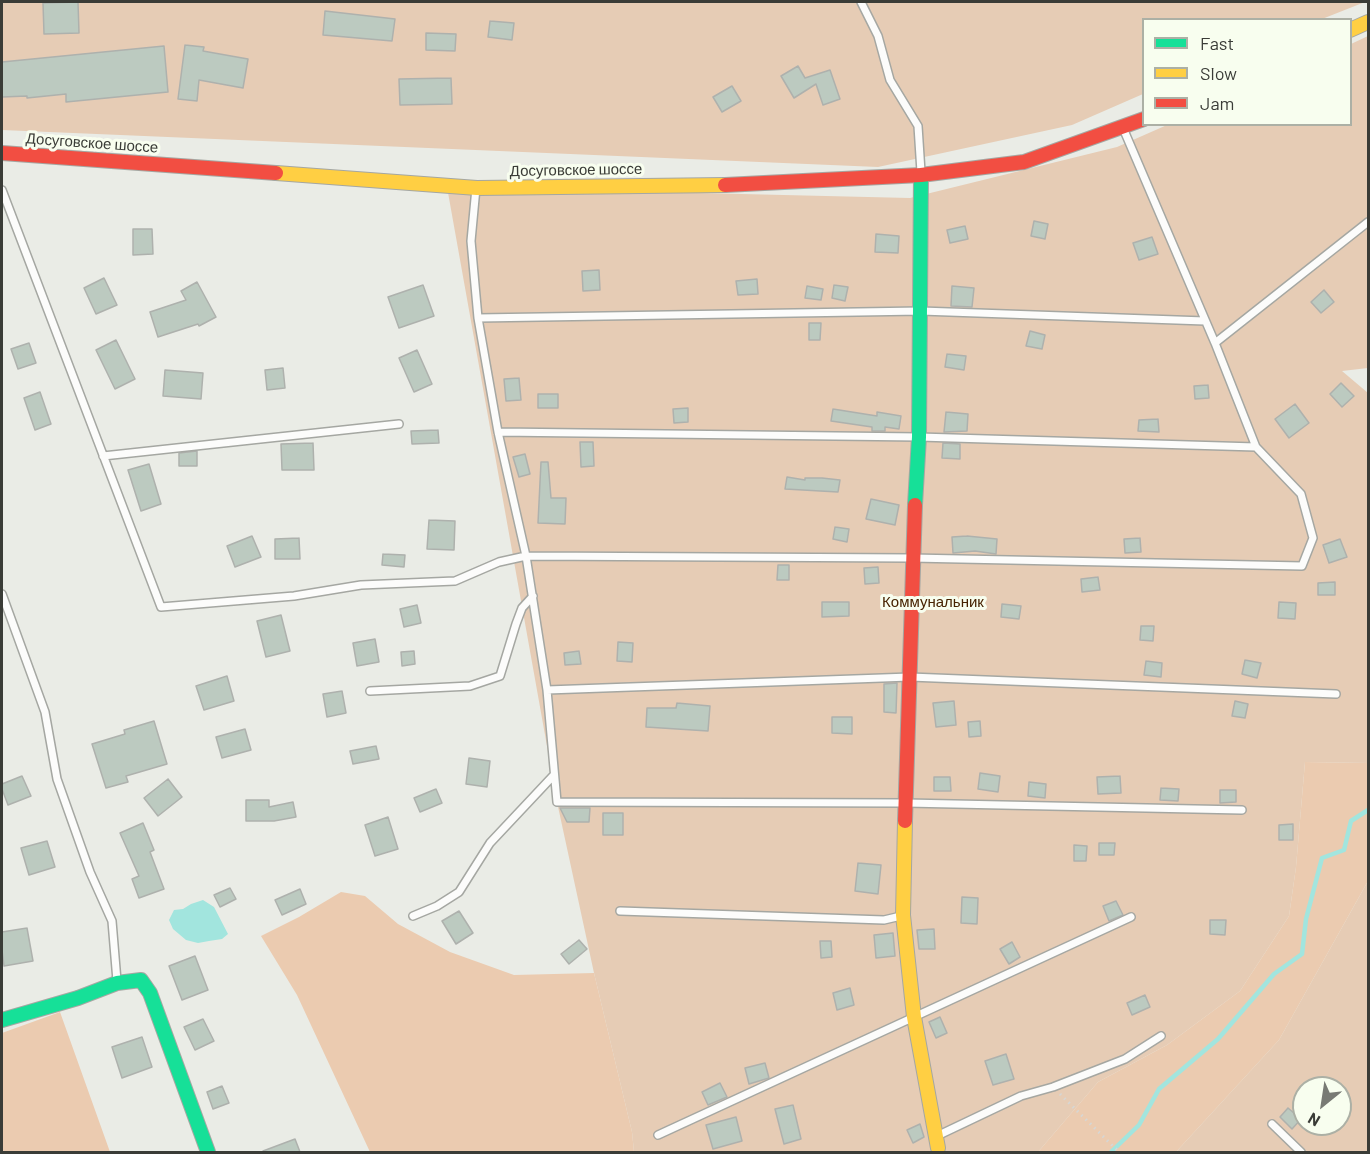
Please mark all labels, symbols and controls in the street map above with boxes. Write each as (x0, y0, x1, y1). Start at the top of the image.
legend (1142, 18, 1352, 126)
text: Fast (1200, 32, 1234, 54)
text: Slow (1200, 62, 1237, 84)
text: Jam (1200, 92, 1234, 114)
street label: Досуговское шоссе (25, 129, 159, 157)
street label: Досуговское шоссе (510, 160, 642, 180)
park label: Коммунальник (882, 593, 984, 611)
north arrow (1292, 1076, 1352, 1136)
text: N (1304, 1109, 1323, 1131)

